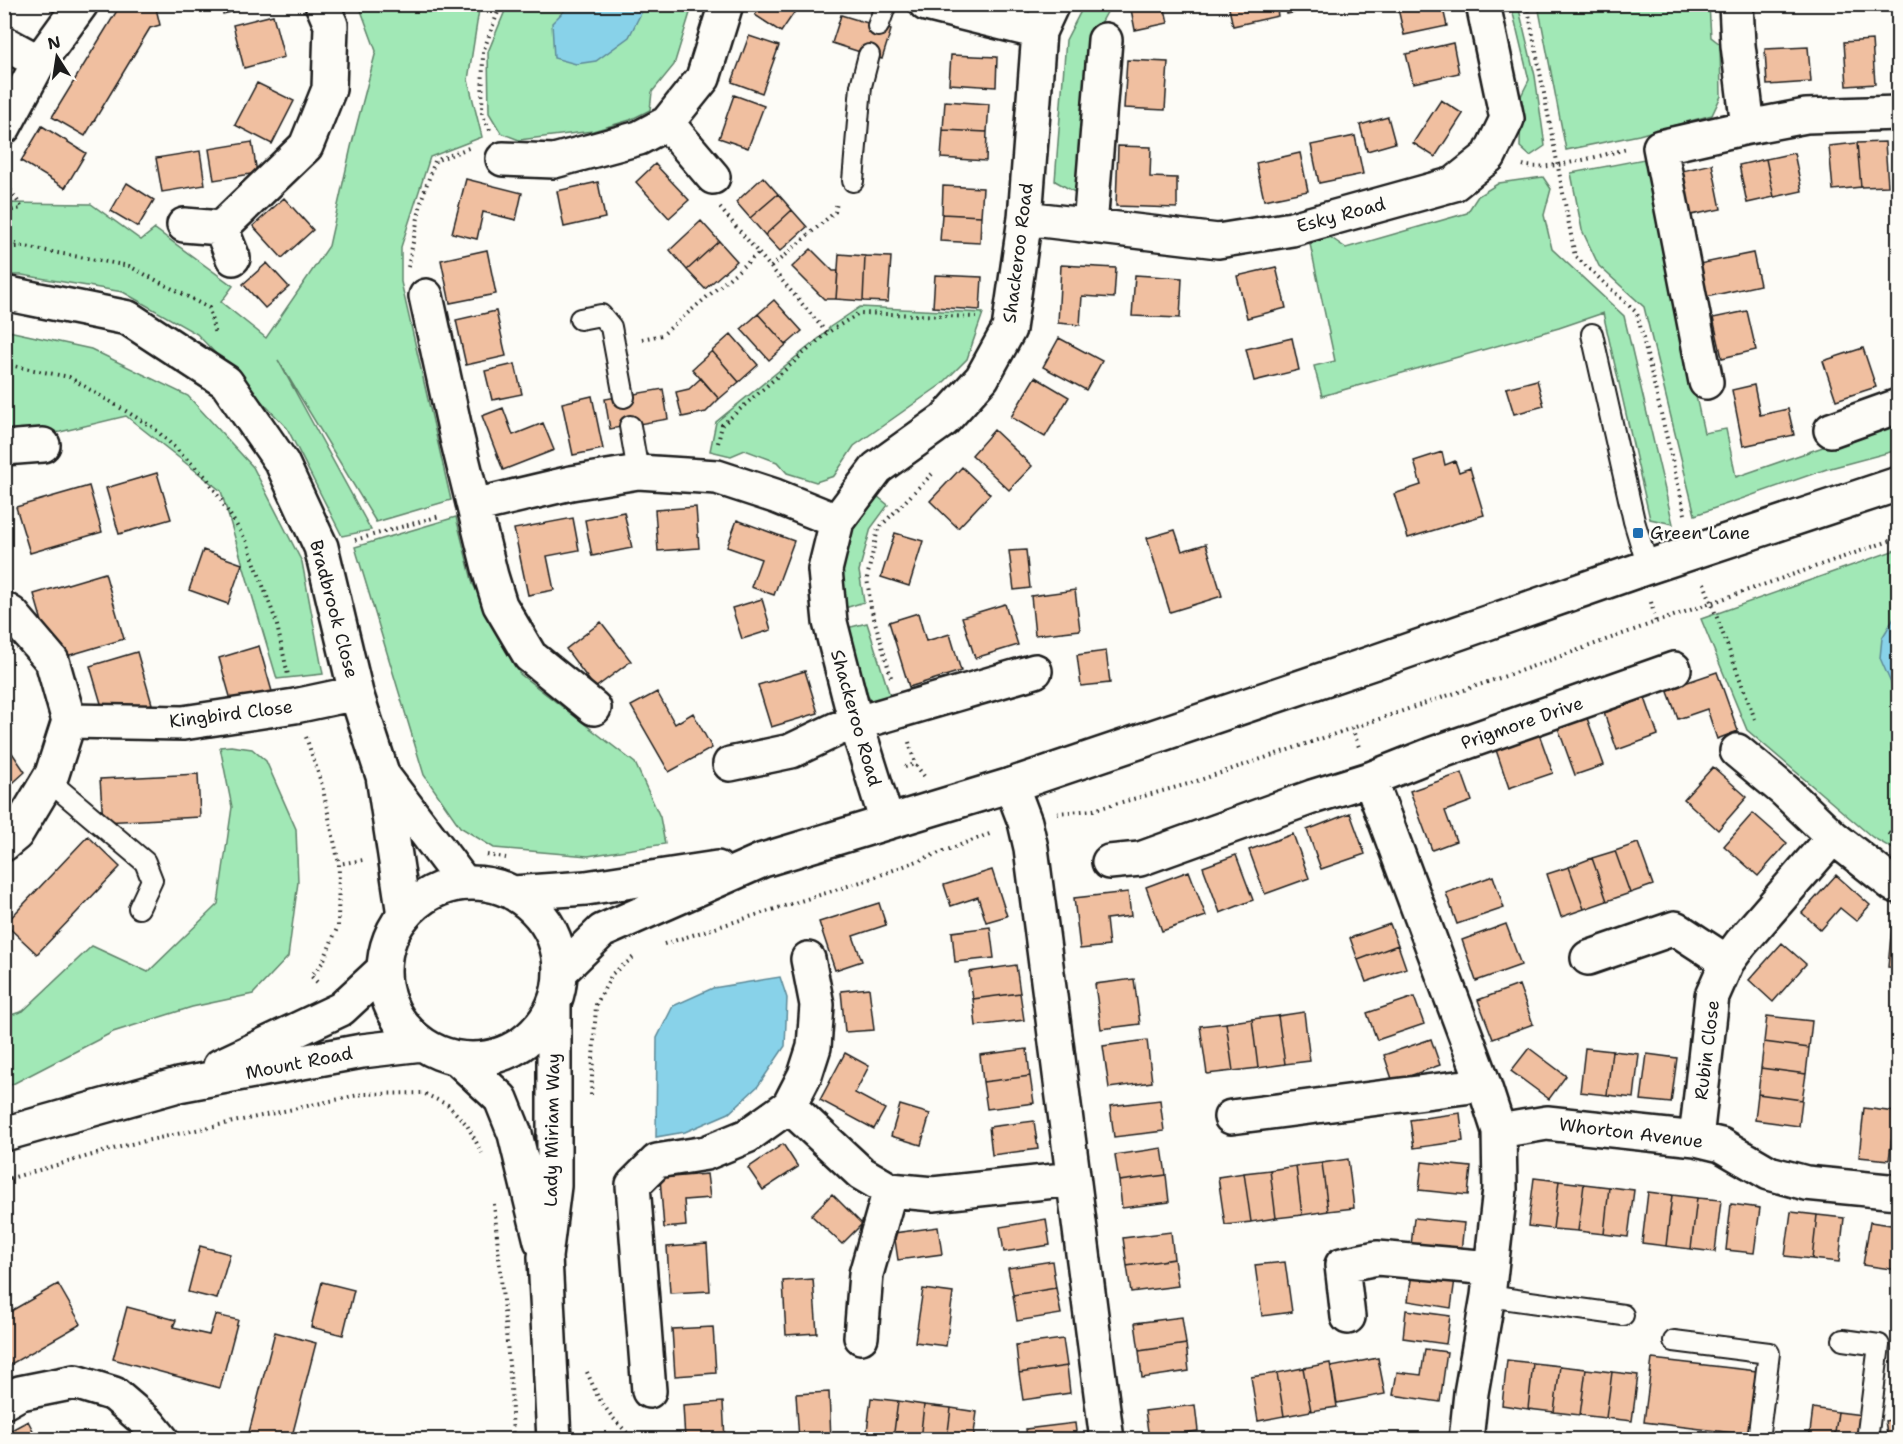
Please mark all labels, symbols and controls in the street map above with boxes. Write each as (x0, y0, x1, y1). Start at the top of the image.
north arrow (27, 27, 87, 87)
text: N (46, 31, 62, 54)
street label: Shackeroo Road (997, 182, 1039, 324)
street label: Esky Road (1294, 192, 1388, 238)
place label: Green Lane (1650, 521, 1750, 545)
marker: Green Lane (1631, 526, 1645, 540)
street label: Bradbrook Close (304, 537, 364, 681)
street label: Shackeroo Road (825, 647, 887, 789)
street label: Prigmore Drive (1458, 691, 1586, 755)
street label: Kingbird Close (168, 695, 294, 733)
street label: Rubin Close (1689, 999, 1725, 1101)
street label: Mount Road (243, 1041, 355, 1085)
street label: Lady Miriam Way (539, 1053, 565, 1207)
street label: Whorton Avenue (1557, 1112, 1705, 1154)

